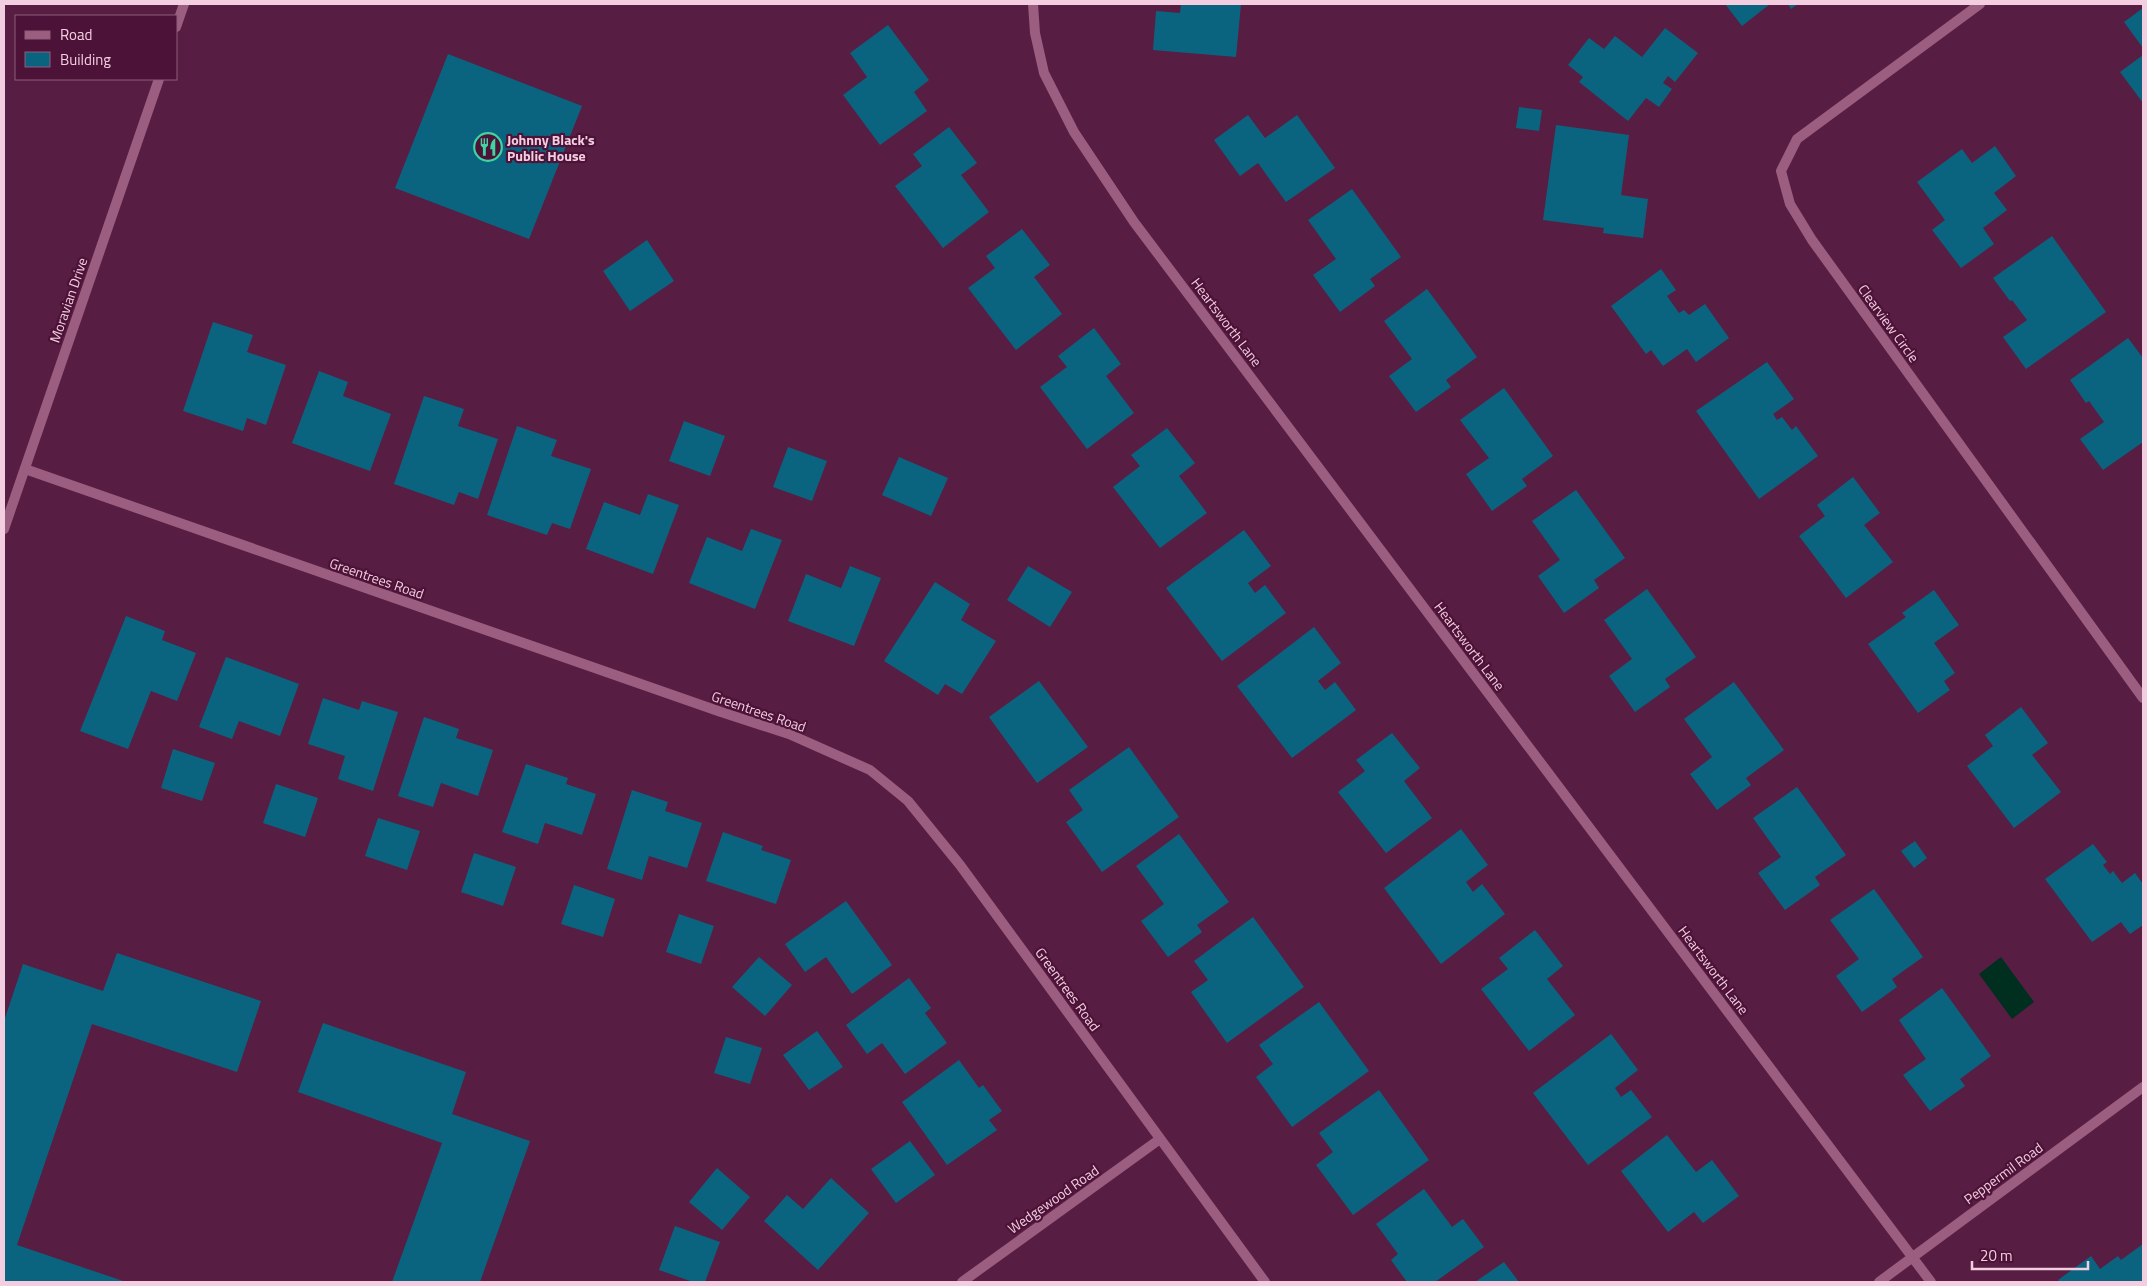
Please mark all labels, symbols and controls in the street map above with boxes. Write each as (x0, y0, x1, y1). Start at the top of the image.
legend (15, 15, 178, 80)
text: Road (60, 23, 92, 46)
text: Building (60, 48, 111, 71)
place label: Johnny Black's Public House (507, 129, 595, 166)
restaurant icon: Johnny Black's Public House (473, 132, 503, 162)
street label: Moravian Drive (44, 255, 92, 345)
street label: Heartsworth Lane (1187, 273, 1267, 371)
street label: Clearview Circle (1853, 280, 1925, 366)
street label: Greentrees Road (327, 552, 427, 604)
street label: Heartsworth Lane (1430, 597, 1510, 695)
street label: Greentrees Road (709, 685, 809, 737)
street label: Heartsworth Lane (1674, 921, 1754, 1019)
street label: Greentrees Road (1031, 943, 1105, 1035)
street label: Peppermil Road (1959, 1137, 2047, 1209)
street label: Wedgewood Road (1003, 1160, 1103, 1238)
scale bar (1972, 1238, 2088, 1270)
text: 20 m (1980, 1244, 2013, 1267)

